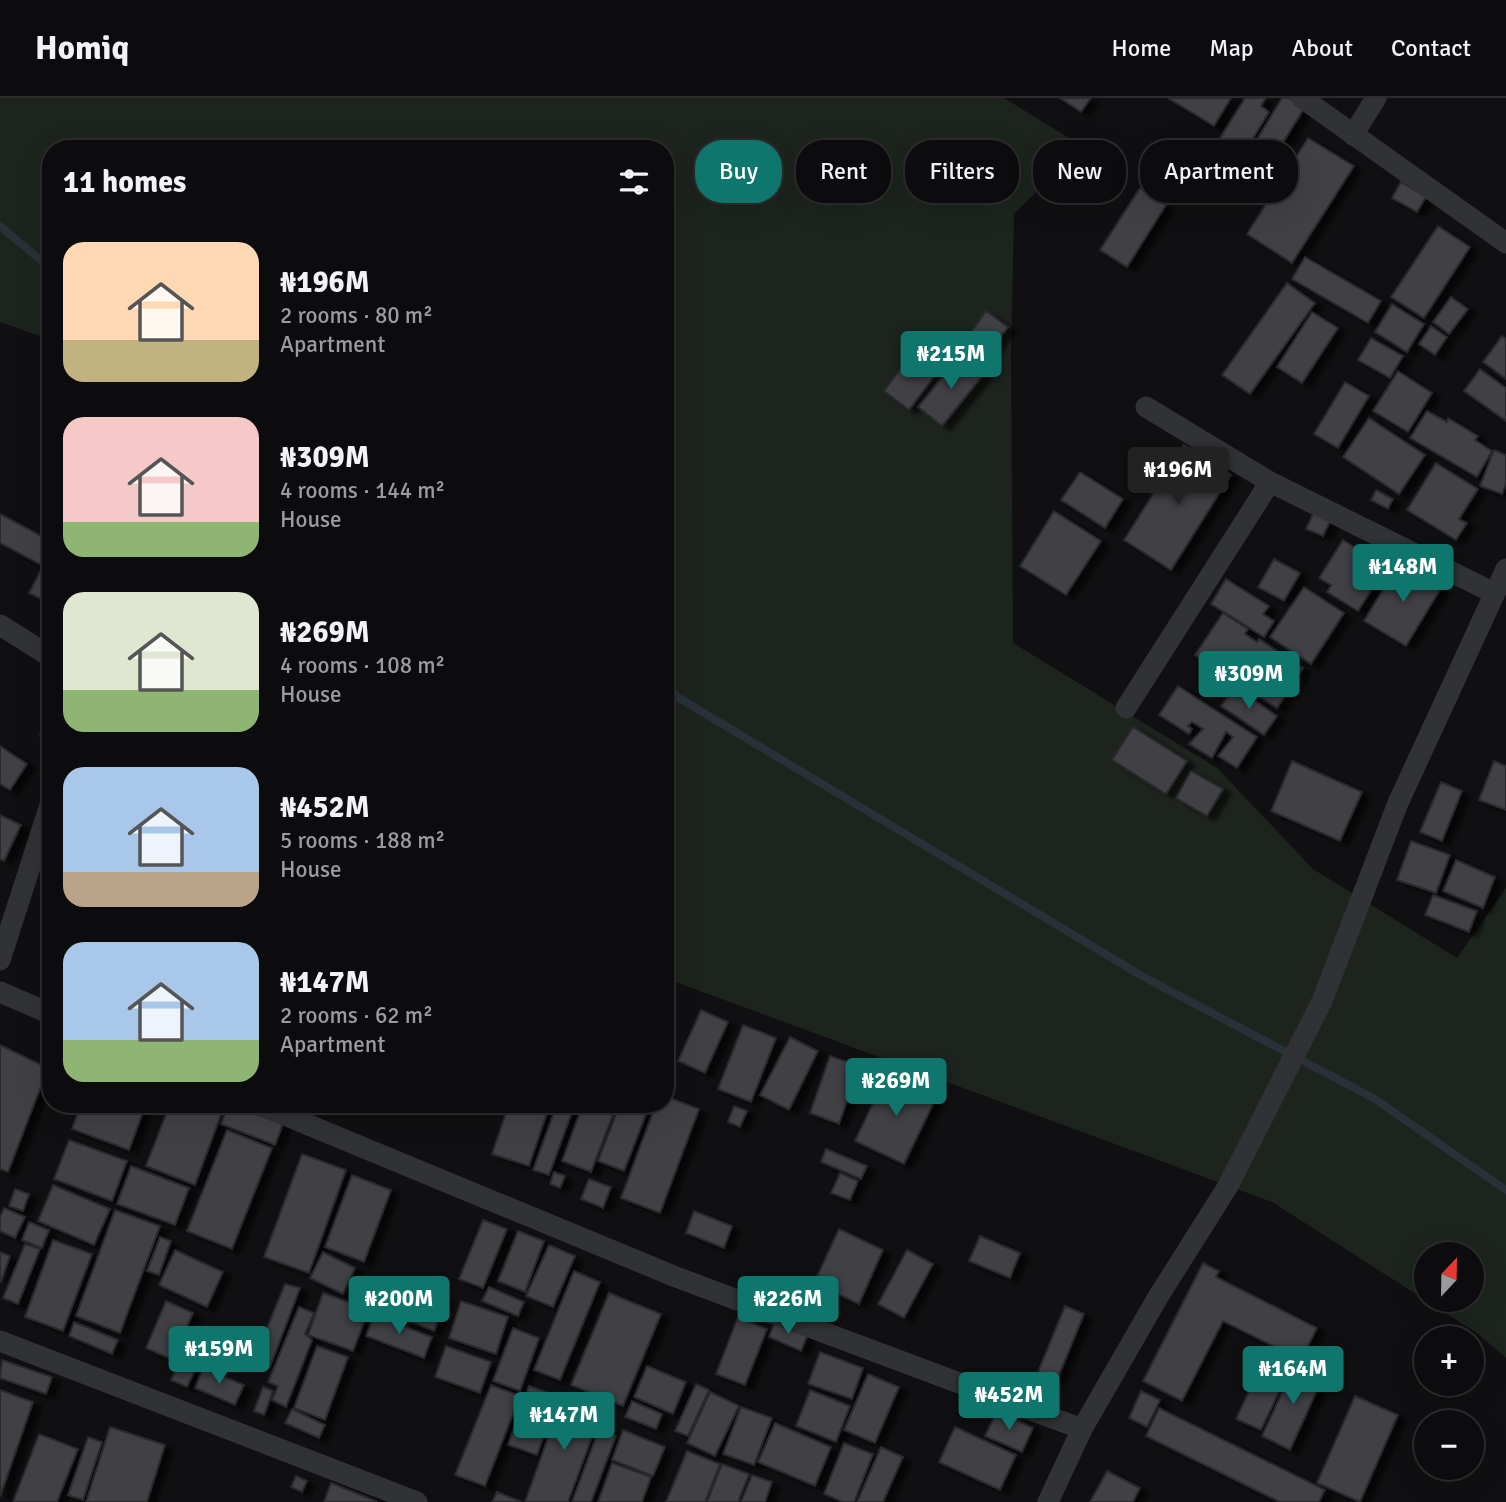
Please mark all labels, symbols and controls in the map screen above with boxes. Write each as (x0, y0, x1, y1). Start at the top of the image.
text: Homiq (35, 28, 129, 69)
text: Home (1111, 33, 1171, 63)
text: Map (1209, 33, 1254, 63)
text: About (1292, 33, 1353, 63)
text: Contact (1391, 33, 1471, 63)
chip: Buy (695, 140, 782, 203)
chip: Rent (796, 140, 891, 203)
chip: Filters (905, 140, 1019, 203)
chip: New (1033, 140, 1126, 203)
chip: Apartment (1140, 140, 1298, 203)
icon: filters (615, 163, 653, 201)
text: 11 homes (63, 164, 186, 201)
text: ₦196M (280, 264, 370, 301)
icon: home (119, 270, 203, 354)
text: 2 rooms · 80 m² (280, 301, 433, 330)
text: Apartment (280, 330, 385, 359)
pin: ₦215M (902, 331, 1000, 391)
text: ₦215M (917, 339, 985, 368)
text: ₦309M (280, 439, 370, 476)
icon: home (119, 445, 203, 529)
pin: ₦196M (1129, 448, 1227, 507)
text: ₦196M (1144, 455, 1212, 484)
text: 4 rooms · 144 m² (280, 476, 445, 505)
text: House (280, 505, 342, 534)
pin: ₦148M (1354, 545, 1452, 604)
text: ₦148M (1369, 552, 1437, 581)
text: ₦269M (280, 614, 370, 651)
icon: home (119, 620, 203, 704)
text: 4 rooms · 108 m² (280, 651, 445, 680)
pin: ₦309M (1200, 652, 1298, 711)
text: ₦309M (1215, 659, 1283, 688)
text: House (280, 680, 342, 709)
text: ₦452M (280, 789, 370, 826)
icon: home (119, 795, 203, 879)
text: 5 rooms · 188 m² (280, 826, 445, 855)
text: House (280, 855, 342, 884)
text: ₦147M (280, 964, 370, 1001)
icon: home (119, 970, 203, 1054)
text: 2 rooms · 62 m² (280, 1001, 433, 1030)
text: Apartment (280, 1030, 385, 1059)
pin: ₦269M (847, 1058, 945, 1118)
text: ₦269M (862, 1066, 930, 1095)
north arrow (1414, 1242, 1484, 1312)
map controls (1414, 1242, 1484, 1480)
pin: ₦200M (350, 1276, 448, 1336)
pin: ₦226M (739, 1276, 837, 1336)
text: ₦200M (365, 1284, 433, 1313)
text: ₦226M (754, 1284, 822, 1313)
pin: ₦159M (170, 1326, 268, 1386)
button: + (1414, 1326, 1484, 1396)
text: ₦159M (185, 1334, 253, 1363)
pin: ₦164M (1244, 1346, 1342, 1406)
text: ₦164M (1259, 1354, 1327, 1383)
pin: ₦452M (960, 1372, 1058, 1432)
text: ₦452M (975, 1380, 1043, 1409)
pin: ₦147M (515, 1392, 613, 1452)
text: ₦147M (530, 1400, 598, 1429)
button: − (1414, 1410, 1484, 1480)

